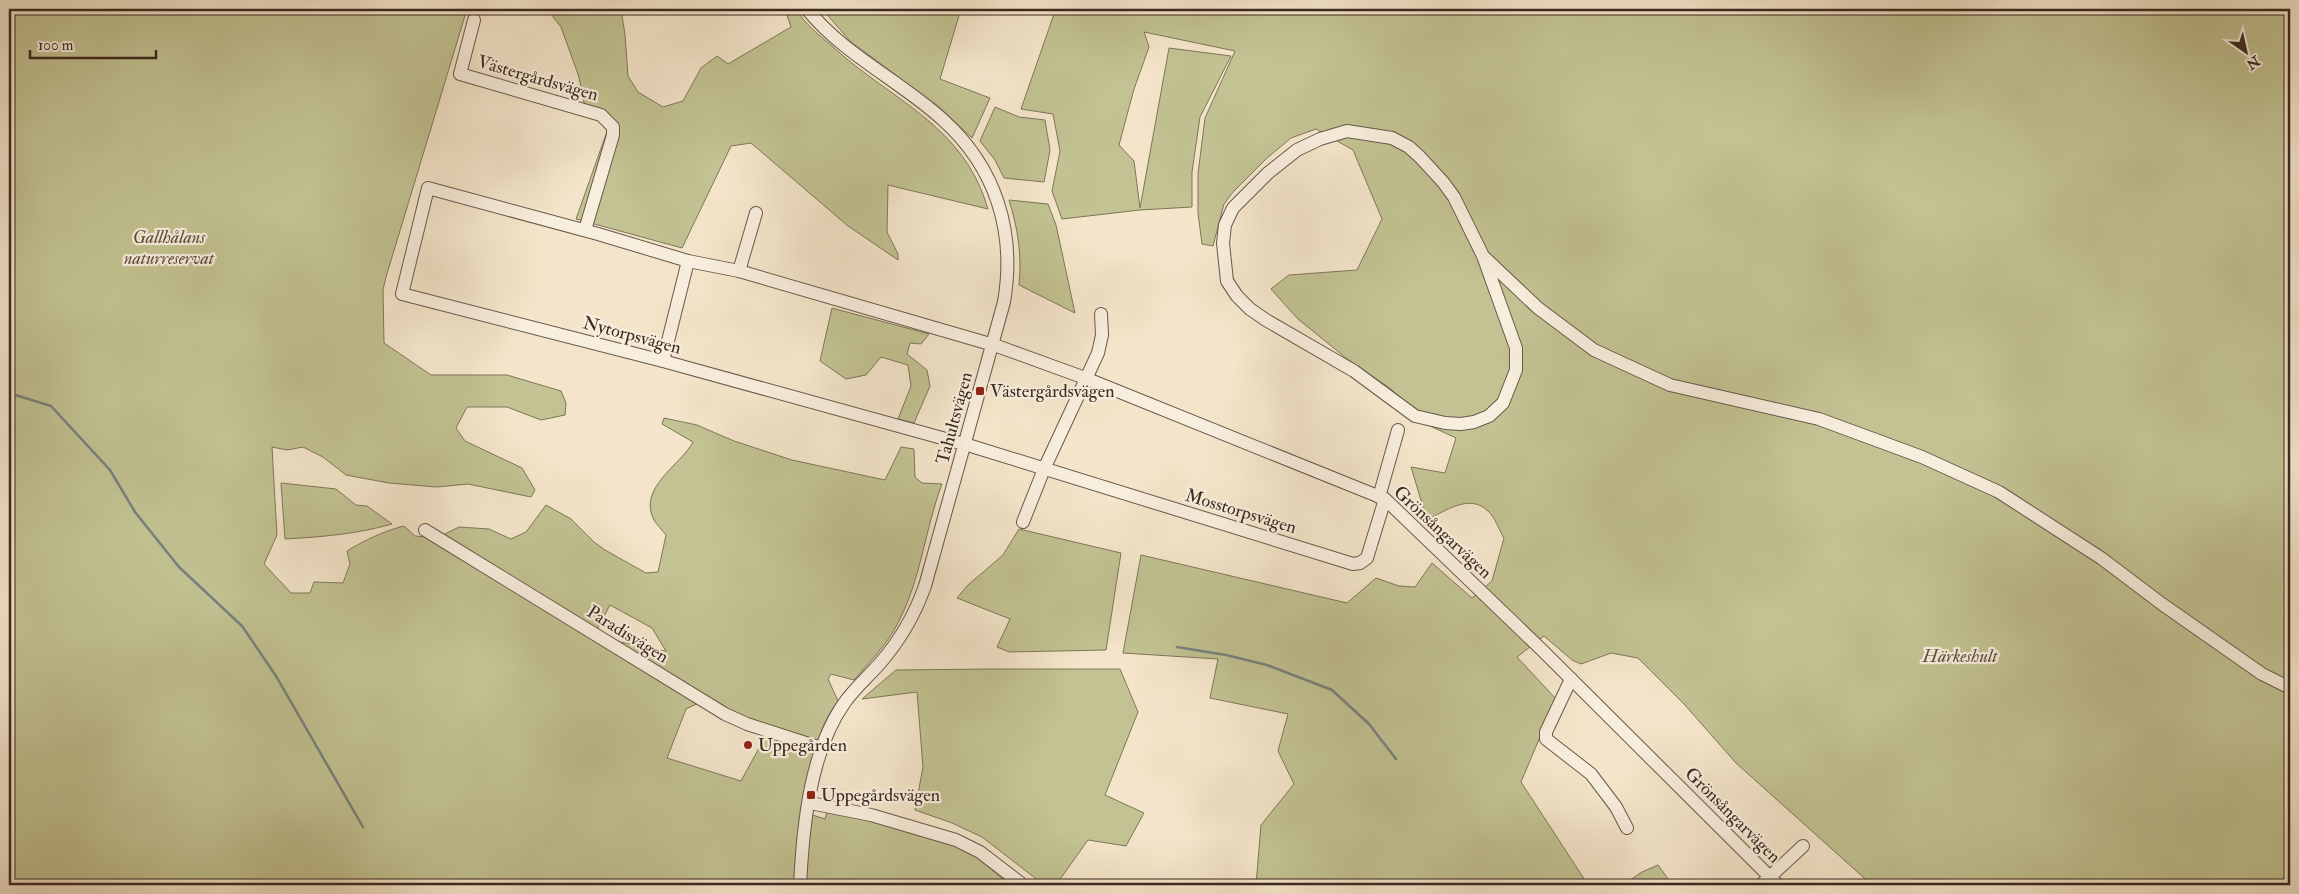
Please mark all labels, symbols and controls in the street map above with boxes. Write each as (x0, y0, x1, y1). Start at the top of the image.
scale bar (30, 28, 156, 60)
north arrow (2222, 28, 2272, 78)
text: 100 m (38, 36, 74, 55)
street label: Västergårdsvägen (475, 50, 601, 107)
text: N (2243, 51, 2264, 73)
park label: Gallhålans naturreservat (124, 226, 215, 270)
street label: Nytorpsvägen (580, 311, 684, 360)
street label: Tahultsvägen (931, 369, 978, 467)
place label: Västergårdsvägen (990, 380, 1115, 403)
marker: Västergårdsvägen (974, 385, 986, 397)
street label: Grönsångarvägen (1389, 481, 1497, 584)
street label: Mosstorpsvägen (1182, 484, 1299, 539)
street label: Paradisvägen (583, 600, 673, 669)
park label: Härkeshult (1922, 645, 1998, 668)
place label: Uppegården (758, 734, 847, 757)
marker: Uppegården (742, 739, 754, 751)
street label: Grönsångarvägen (1680, 763, 1785, 868)
place label: Uppegårdsvägen (821, 784, 940, 807)
marker: Uppegårdsvägen (805, 789, 817, 801)

